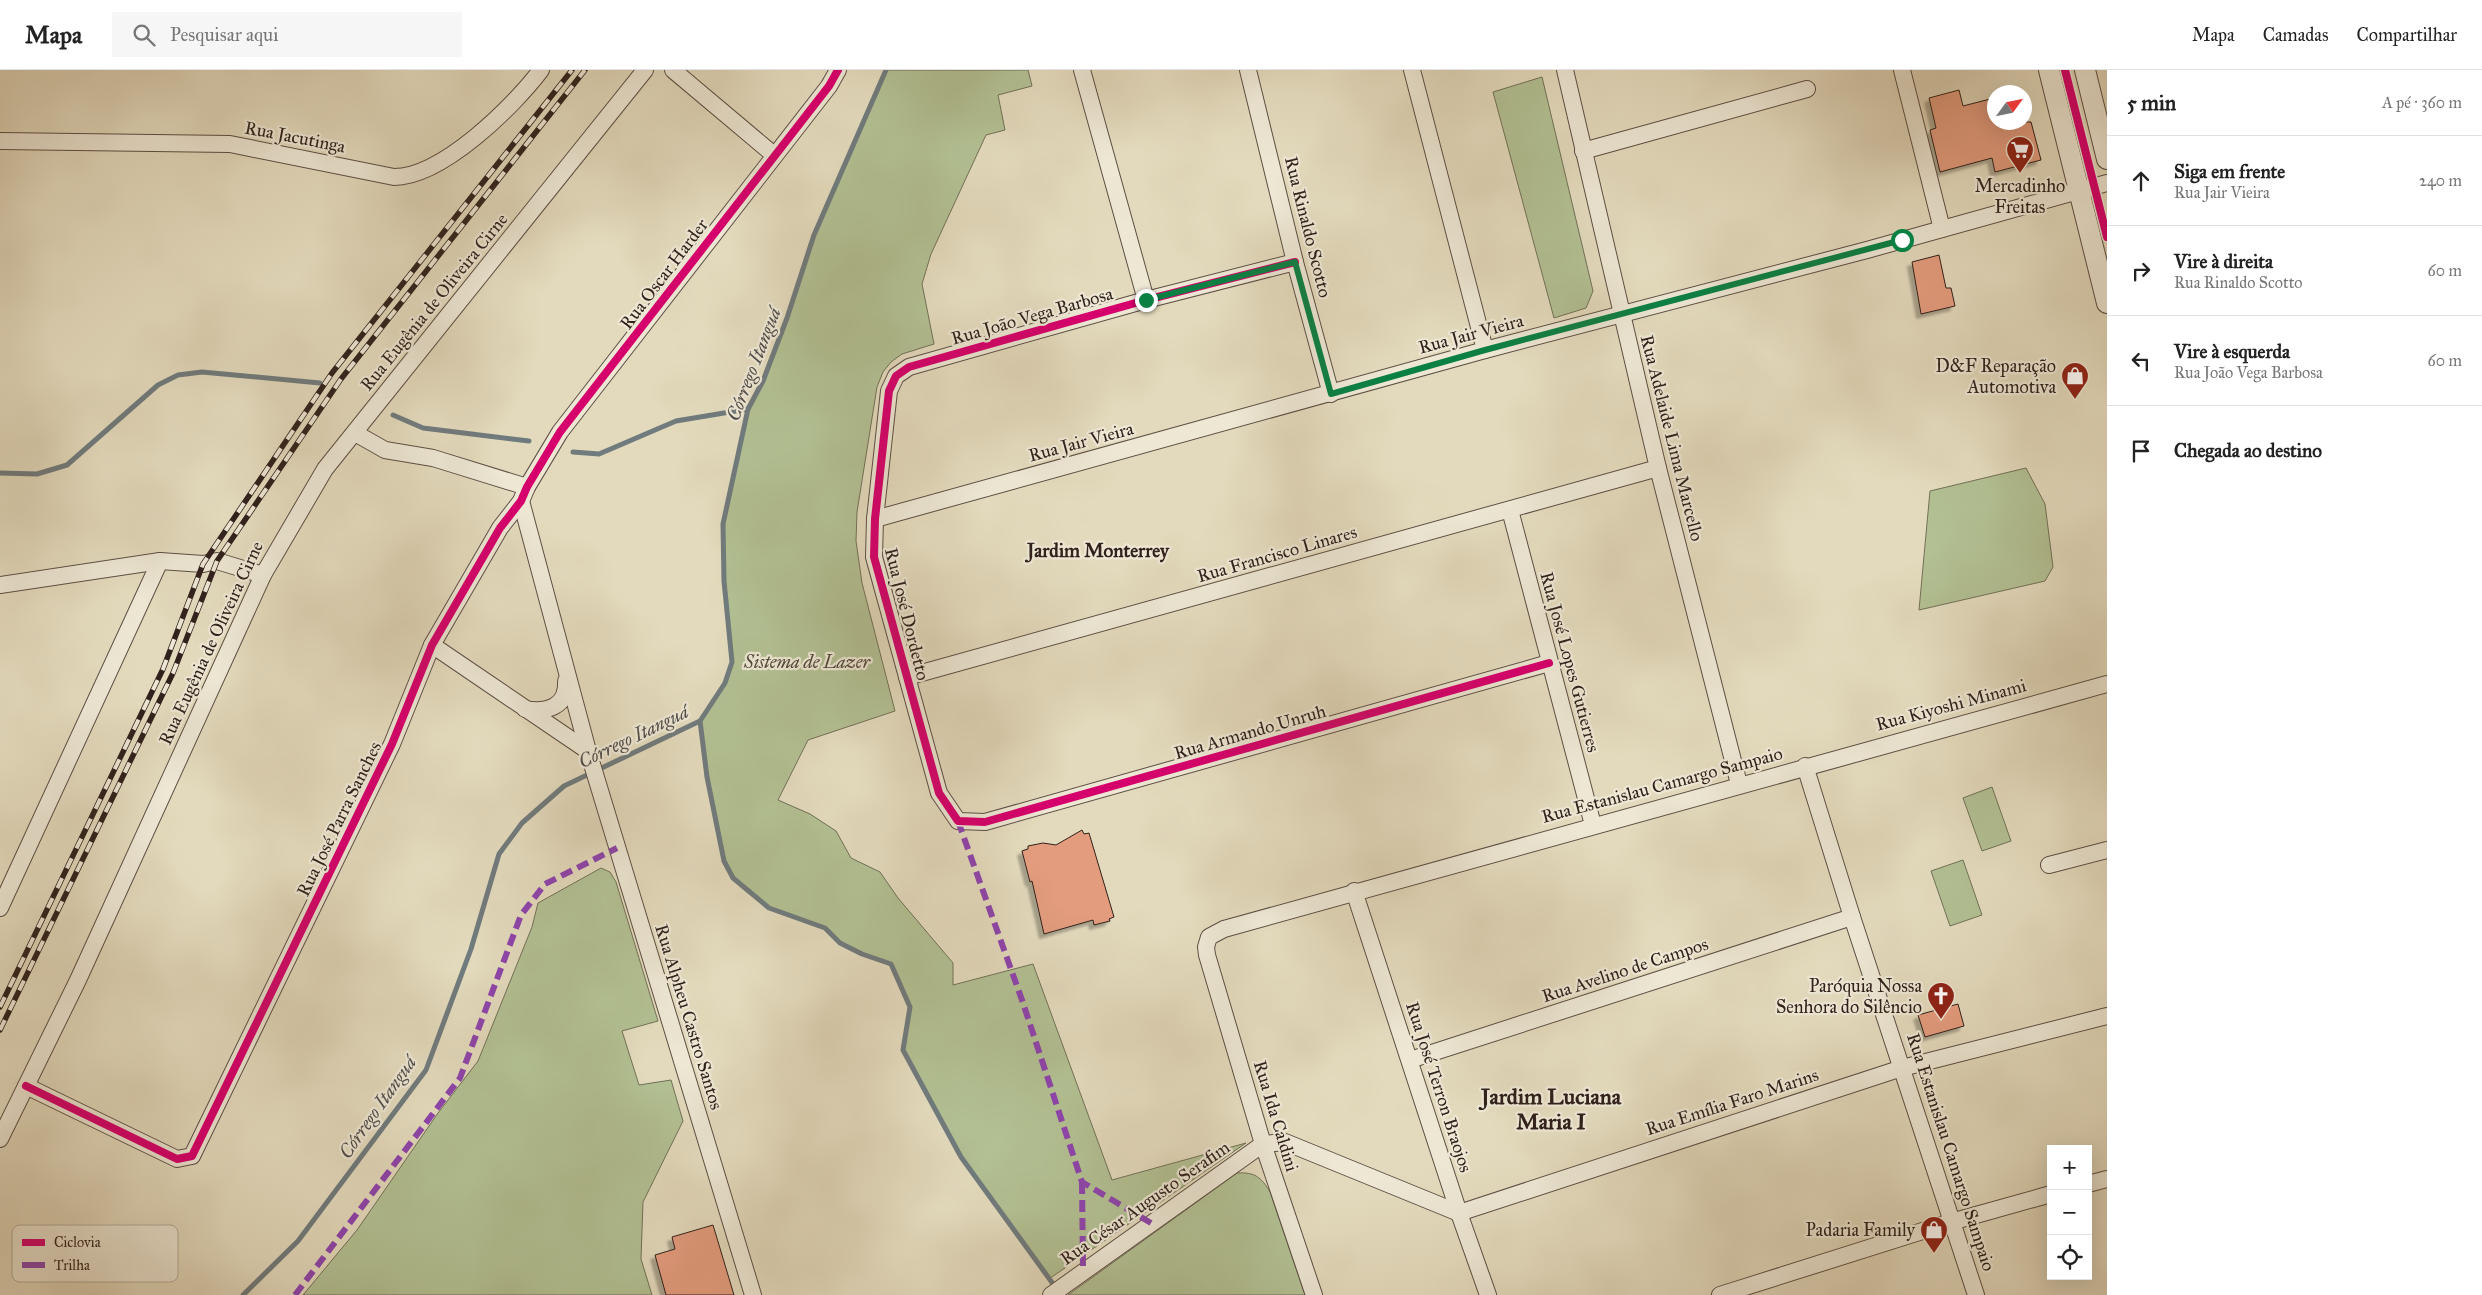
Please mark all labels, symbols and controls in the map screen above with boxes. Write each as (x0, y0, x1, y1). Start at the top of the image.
search box (112, 12, 462, 57)
text: Mapa (25, 20, 82, 50)
icon: search (130, 21, 158, 49)
text: Pesquisar aqui (170, 23, 278, 46)
text: Mapa (2192, 24, 2235, 46)
text: Camadas (2263, 24, 2329, 46)
text: Compartilhar (2357, 24, 2457, 46)
north arrow (1987, 85, 2032, 130)
text: 5 min (2127, 90, 2176, 116)
text: A pé · 360 m (2382, 93, 2462, 112)
street label: Rua Jacutinga (243, 116, 348, 159)
supermarket icon: Mercadinho Freitas (2005, 135, 2035, 174)
street label: Rua Rinaldo Scotto (1280, 154, 1336, 300)
text: Siga em frente (2174, 160, 2285, 183)
icon: ahead (2127, 167, 2155, 195)
text: 240 m (2419, 171, 2462, 190)
place label: Mercadinho Freitas (1975, 175, 2065, 218)
text: Rua Jair Vieira (2174, 183, 2270, 202)
street label: Rua Eugênia de Oliveira Cirne (356, 209, 513, 396)
street label: Rua Oscar Harder (615, 214, 713, 334)
route start (1891, 229, 1914, 252)
text: Vire à direita (2174, 250, 2273, 273)
icon: right (2127, 257, 2155, 285)
text: 60 m (2428, 261, 2462, 280)
text: Rua Rinaldo Scotto (2174, 273, 2303, 292)
street label: Rua João Vega Barbosa (949, 282, 1116, 351)
route end (1135, 289, 1158, 312)
water label: Córrego Itanguá (721, 302, 787, 424)
street label: Rua Jair Vieira (1416, 309, 1527, 360)
street label: Rua Adelaide Lima Marcello (1636, 333, 1708, 543)
text: Vire à esquerda (2174, 340, 2290, 363)
icon: left (2127, 347, 2155, 375)
text: 60 m (2428, 351, 2462, 370)
place label: D&F Reparação Automotiva (1935, 355, 2056, 398)
shop icon: D&F Reparação Automotiva (2060, 361, 2090, 400)
text: Rua João Vega Barbosa (2174, 363, 2323, 382)
street label: Rua Jair Vieira (1026, 417, 1137, 468)
icon: arrive (2127, 437, 2155, 465)
text: Chegada ao destino (2174, 439, 2322, 462)
street label: Rua Francisco Linares (1195, 521, 1359, 587)
street label: Rua Eugênia de Oliveira Cirne (154, 538, 269, 749)
district label: Jardim Monterrey (1024, 539, 1170, 563)
street label: Rua José Dordetto (879, 545, 934, 683)
street label: Rua José Lopes Gutierres (1534, 569, 1605, 755)
park label: Sistema de Lazer (743, 651, 871, 673)
street label: Rua Kiyoshi Minami (1873, 674, 2029, 736)
water label: Córrego Itanguá (574, 699, 695, 773)
street label: Rua Armando Unruh (1172, 700, 1328, 764)
street label: Rua José Parra Sanches (292, 738, 387, 900)
street label: Rua Estanislau Camargo Sampaio (1539, 742, 1785, 829)
street label: Rua Alpheu Castro Santos (650, 922, 728, 1112)
street label: Rua Avelino de Campos (1539, 933, 1711, 1007)
place label: Paróquia Nossa Senhora do Silêncio (1776, 975, 1922, 1018)
church icon: Paróquia Nossa Senhora do Silêncio (1926, 981, 1956, 1020)
street label: Rua José Terron Braojos (1400, 999, 1477, 1175)
street label: Rua Estanislau Camargo Sampaio (1901, 1030, 2000, 1274)
water label: Córrego Itanguá (334, 1049, 423, 1163)
street label: Rua Ida Caldini (1249, 1058, 1303, 1174)
street label: Rua Emília Faro Marins (1643, 1064, 1821, 1140)
district label: Jardim Luciana Maria I (1478, 1083, 1622, 1135)
street label: Rua César Augusto Serafim (1056, 1136, 1234, 1271)
map controls (2047, 1145, 2092, 1280)
button: + (2047, 1145, 2092, 1190)
button: − (2047, 1190, 2092, 1235)
shop icon: Padaria Family (1919, 1215, 1949, 1254)
place label: Padaria Family (1806, 1219, 1916, 1241)
legend (12, 1225, 178, 1282)
text: Ciclovia (54, 1234, 101, 1251)
button: locate (2047, 1235, 2092, 1280)
text: Trilha (54, 1257, 90, 1274)

